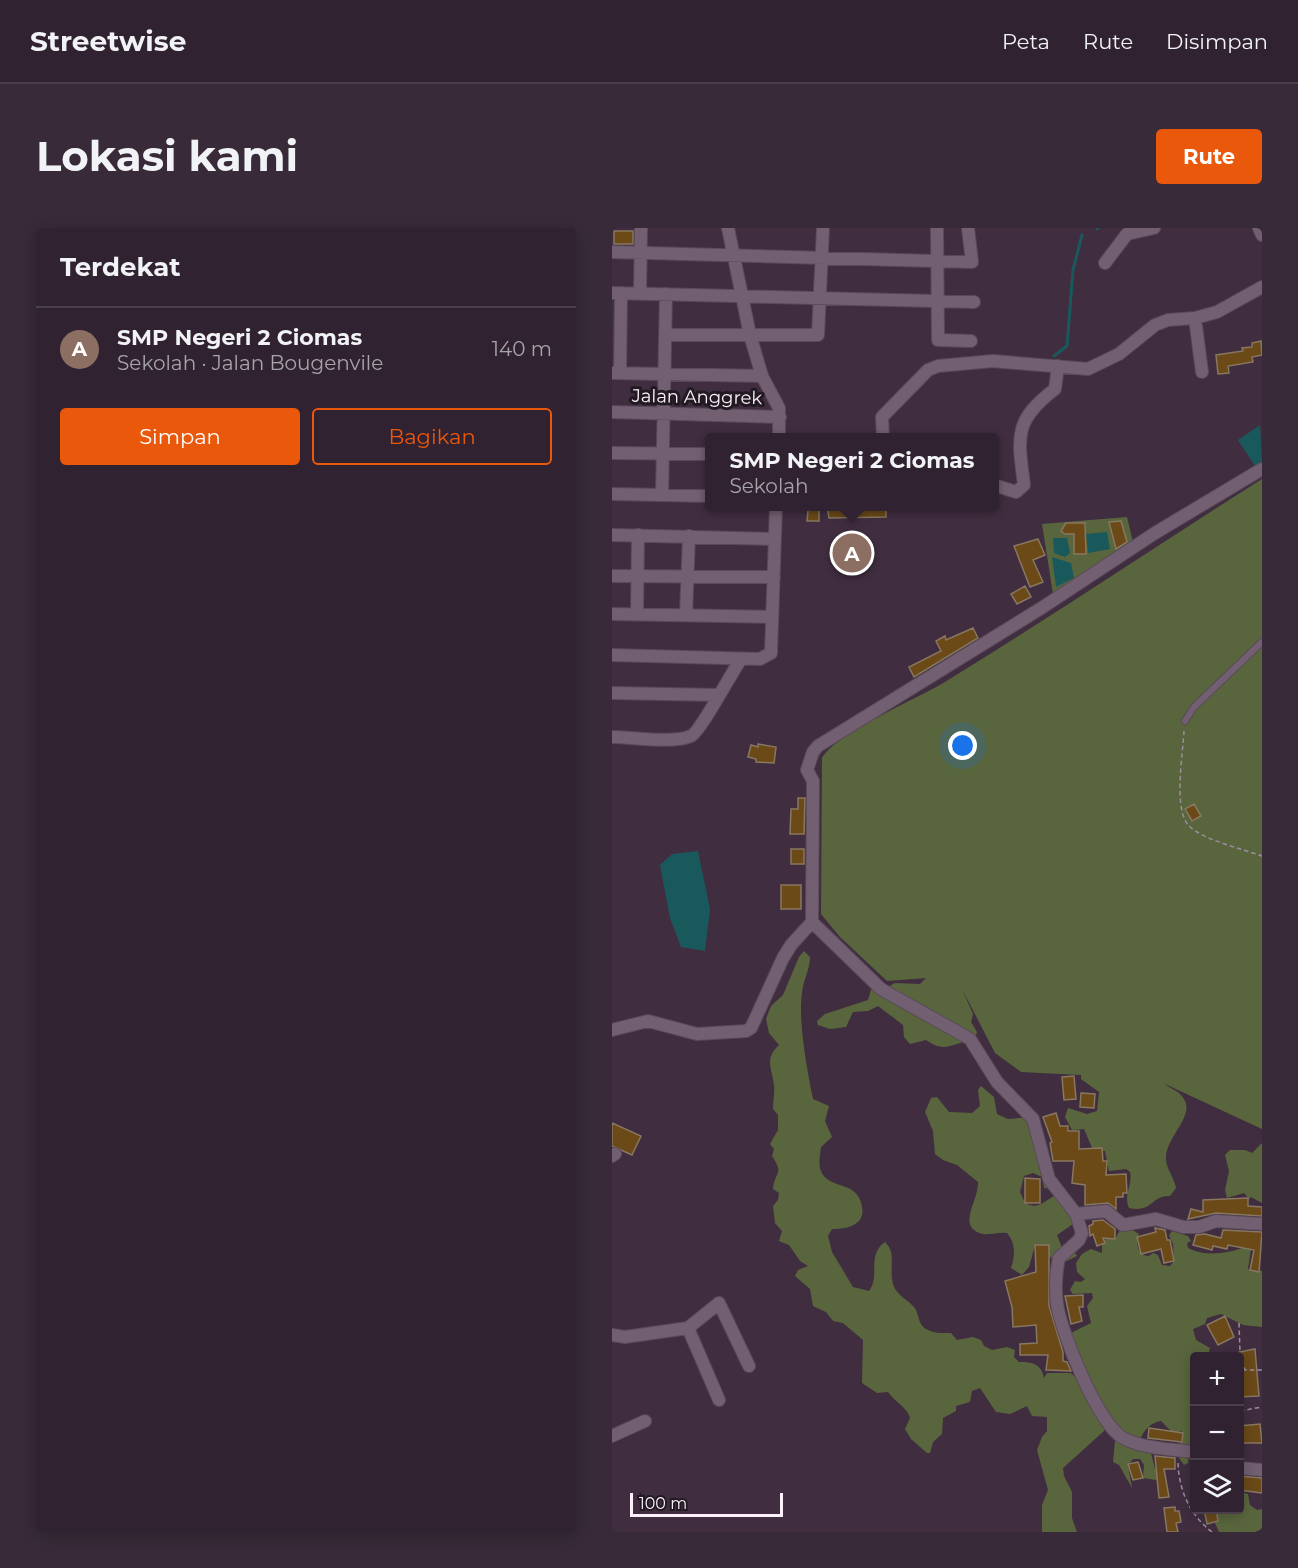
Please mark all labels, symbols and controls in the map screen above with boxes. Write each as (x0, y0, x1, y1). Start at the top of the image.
text: Streetwise (30, 24, 186, 58)
text: Peta (1002, 29, 1050, 54)
text: Rute (1083, 29, 1133, 54)
text: Disimpan (1166, 29, 1268, 54)
button: Rute (1156, 129, 1262, 184)
text: Lokasi kami (36, 130, 298, 182)
text: Terdekat (60, 251, 181, 283)
text: SMP Negeri 2 Ciomas (117, 324, 362, 351)
text: A (72, 337, 87, 361)
text: 140 m (492, 337, 552, 361)
text: Sekolah · Jalan Bougenvile (117, 351, 383, 375)
street label: Jalan Anggrek (631, 385, 763, 409)
button: Simpan (60, 408, 300, 465)
button: Bagikan (312, 408, 552, 465)
popup (705, 433, 999, 511)
text: SMP Negeri 2 Ciomas (729, 447, 975, 474)
text: Sekolah (729, 474, 809, 498)
pin: A (832, 530, 872, 576)
your location (948, 731, 977, 760)
map controls (1190, 1352, 1244, 1514)
button: + (1190, 1352, 1244, 1406)
button: − (1190, 1406, 1244, 1460)
button: layers (1190, 1460, 1244, 1514)
scale bar (630, 1490, 783, 1518)
text: 100 m (639, 1494, 687, 1513)

